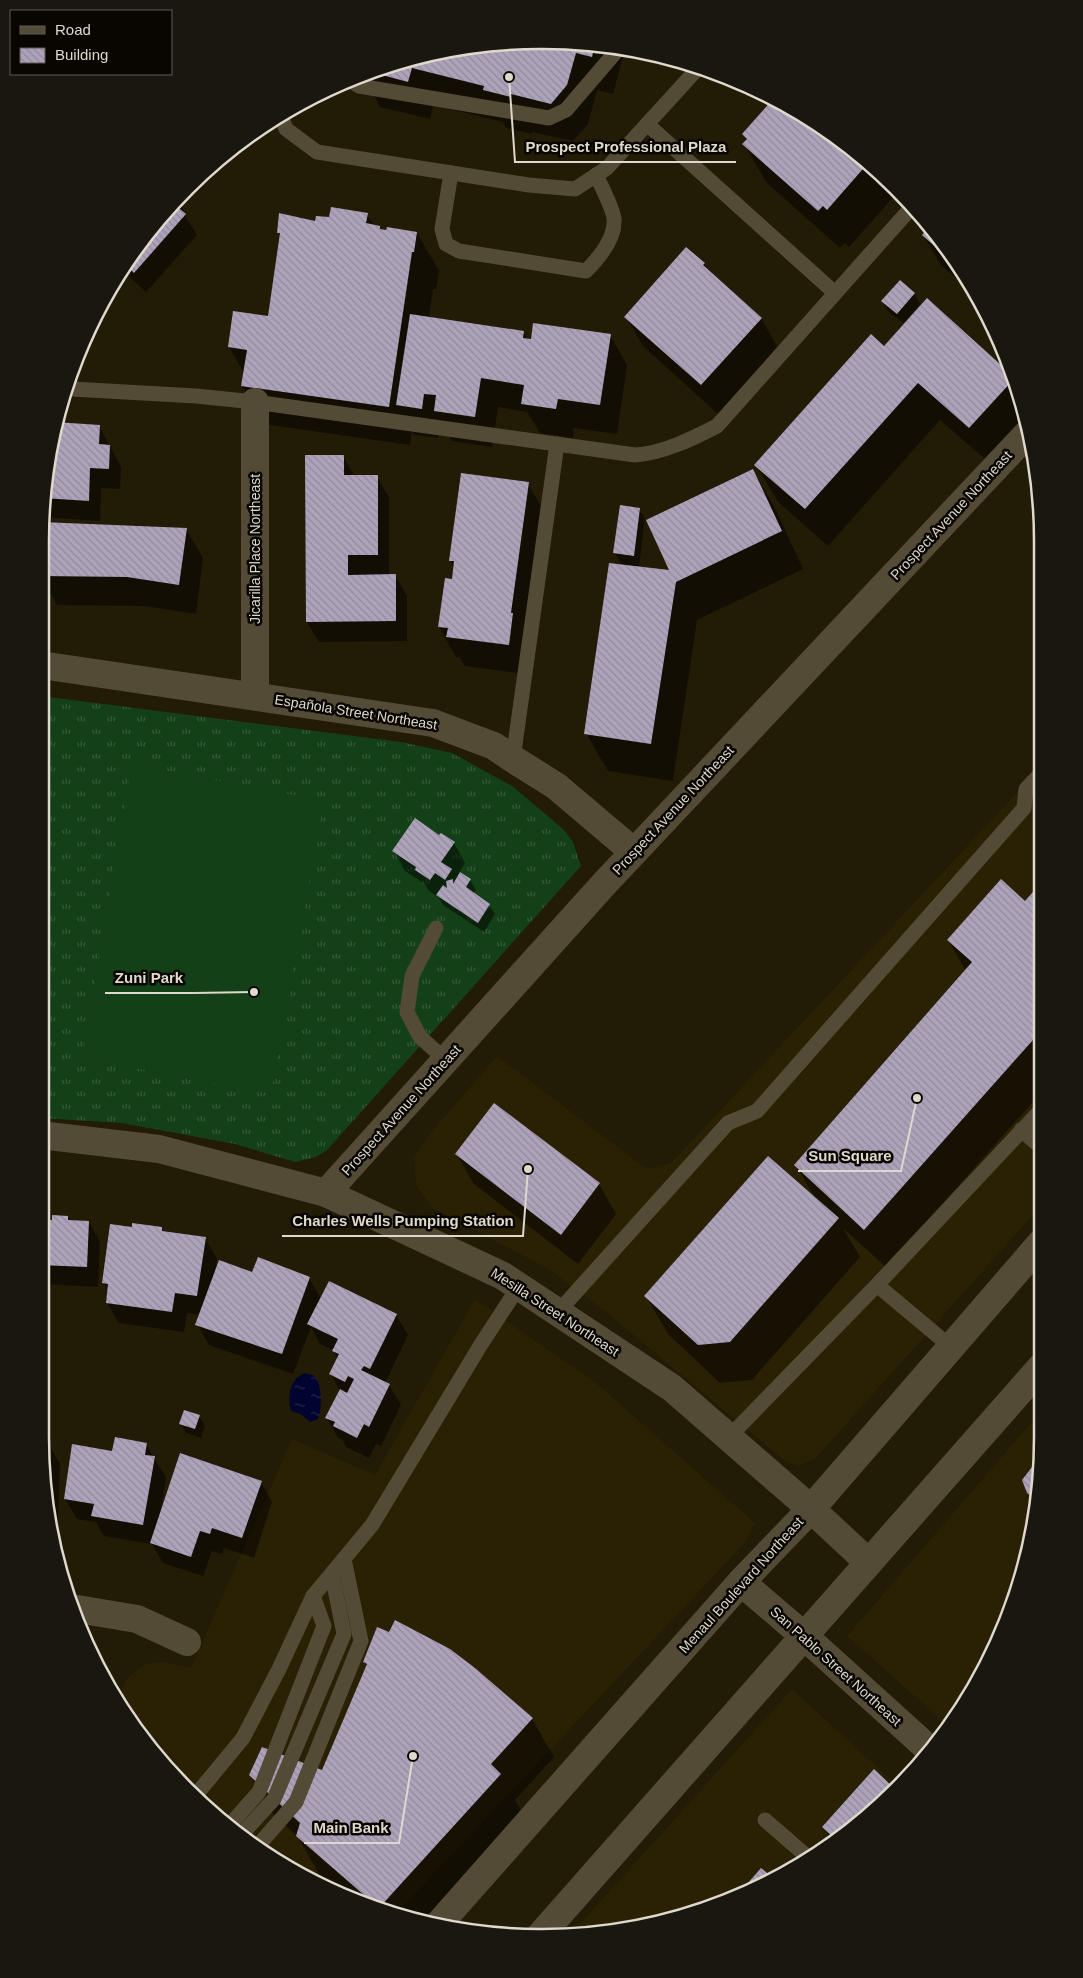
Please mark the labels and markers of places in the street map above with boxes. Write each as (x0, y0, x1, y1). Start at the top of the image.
callout: Prospect Professional Plaza (515, 132, 736, 162)
callout: Zuni Park (105, 963, 193, 993)
callout: Sun Square (798, 1141, 901, 1171)
callout: Charles Wells Pumping Station (282, 1206, 523, 1236)
callout: Main Bank (304, 1813, 399, 1843)

